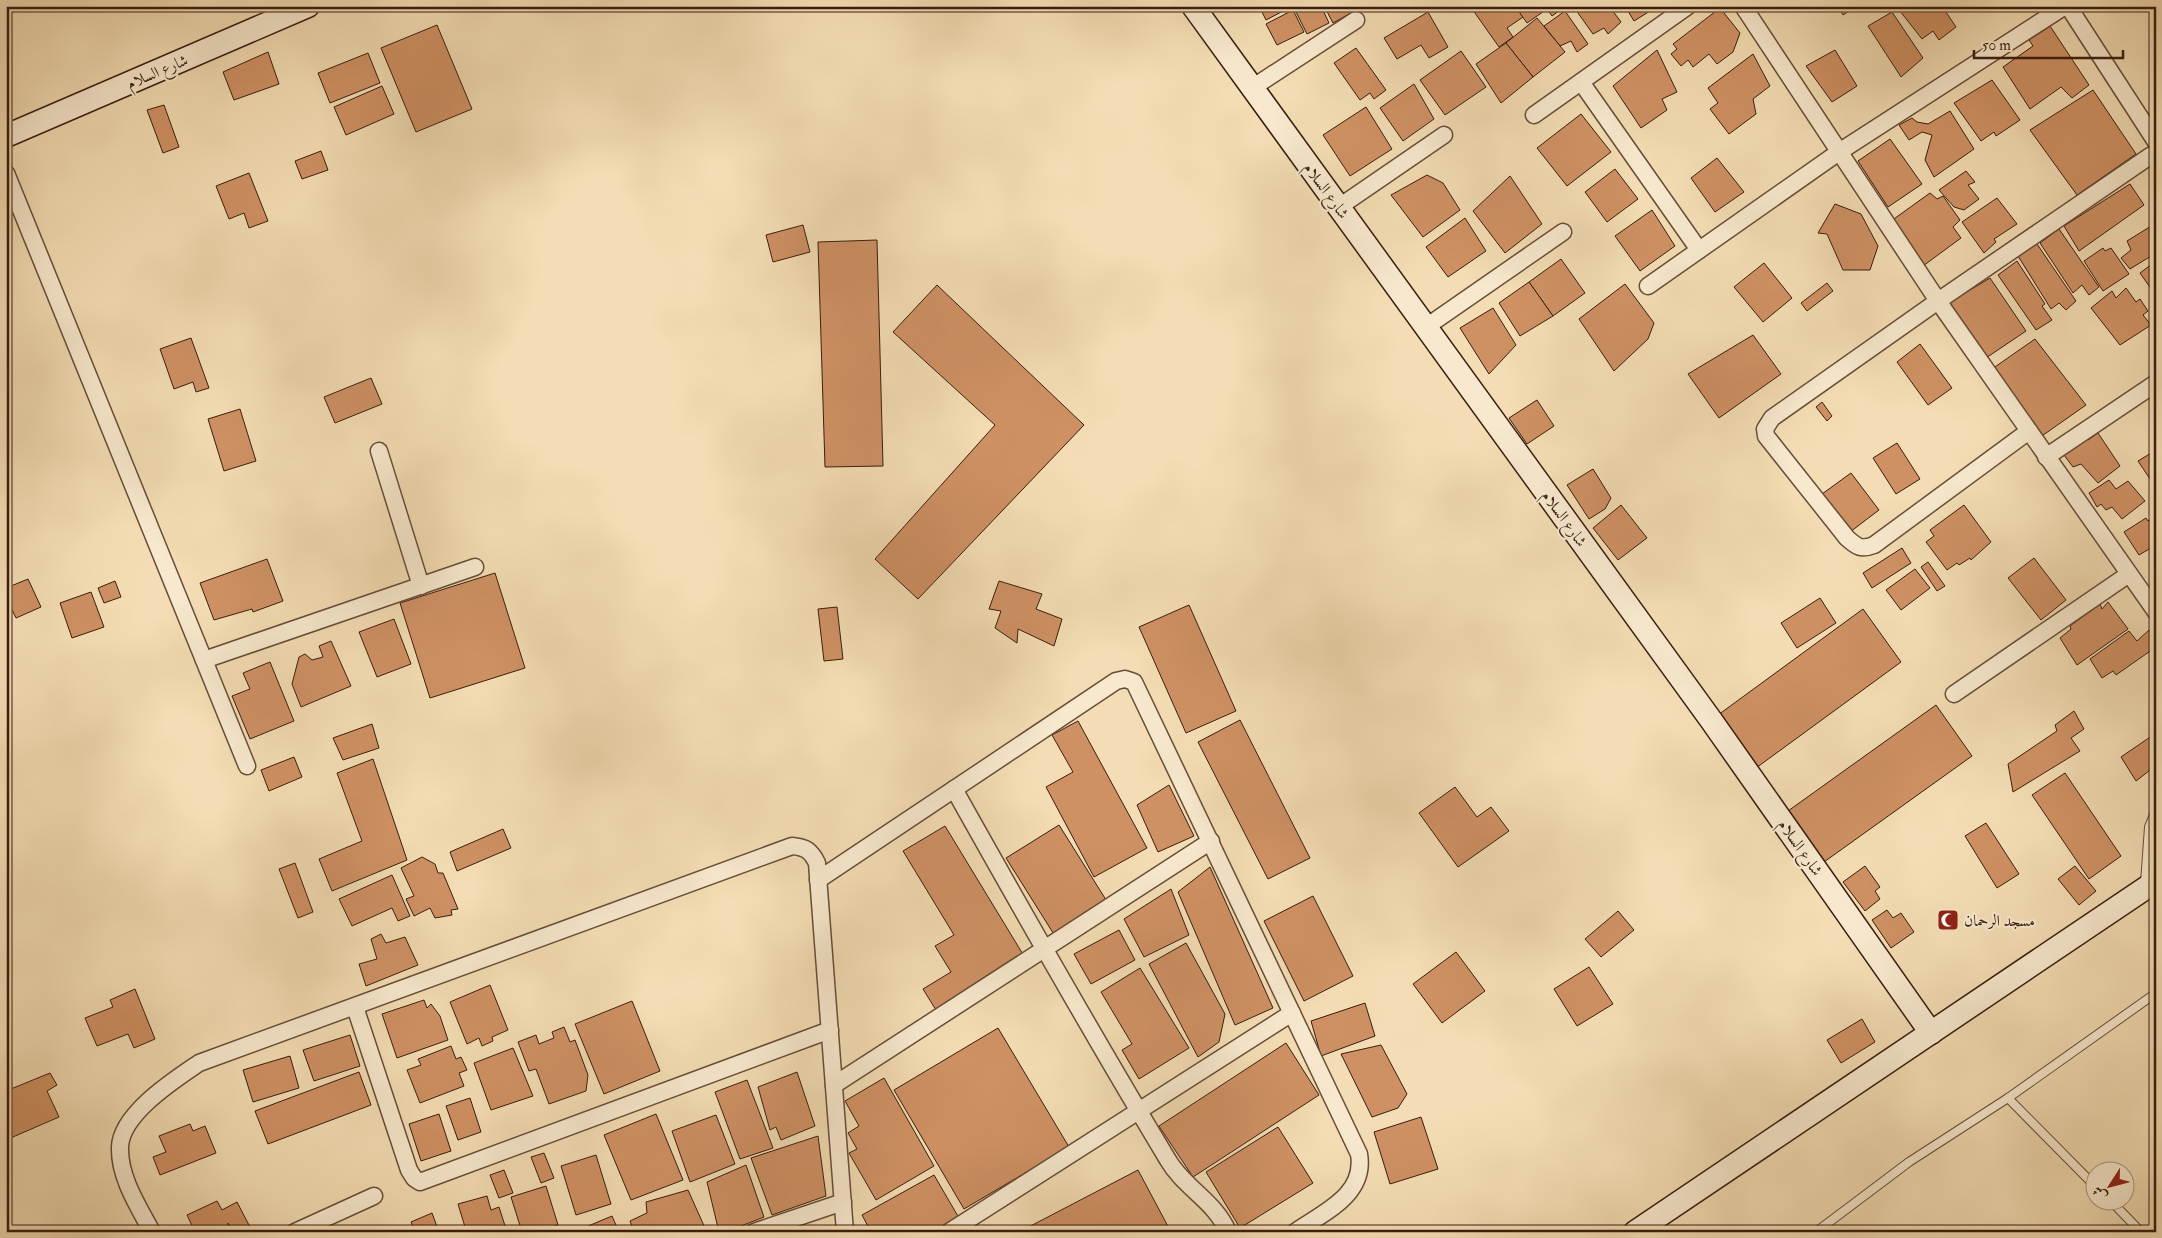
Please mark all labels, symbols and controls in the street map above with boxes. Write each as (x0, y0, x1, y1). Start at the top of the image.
scale bar (1974, 28, 2123, 60)
text: 50 m (1982, 36, 2011, 55)
street label: شارع السلام (124, 50, 193, 97)
street label: شارع السلام (1296, 158, 1353, 225)
street label: شارع السلام (1534, 486, 1591, 553)
street label: شارع السلام (1770, 815, 1827, 882)
mosque icon: مسجد الرحمان (1936, 908, 1960, 932)
place label: مسجد الرحمان (1964, 911, 2035, 931)
north arrow (2084, 1160, 2134, 1210)
text: ش (2089, 1183, 2111, 1204)

